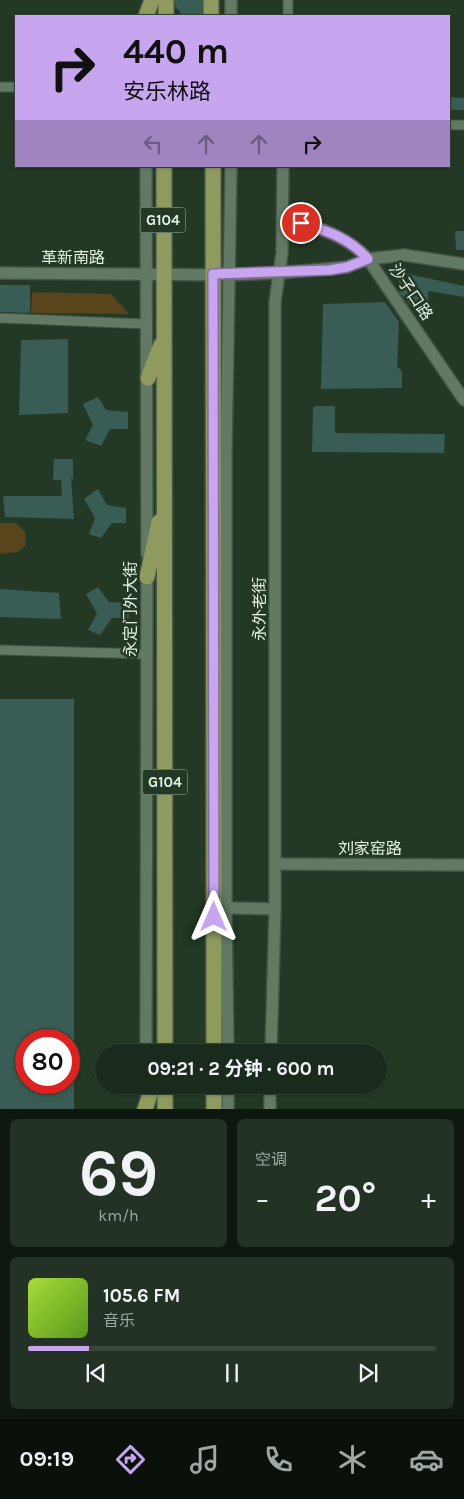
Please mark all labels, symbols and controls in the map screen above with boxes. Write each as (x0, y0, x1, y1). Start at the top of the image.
text: 440 m (123, 31, 229, 72)
icon: right (40, 35, 105, 100)
text: 安乐林路 (123, 79, 211, 105)
icon: left (139, 130, 167, 158)
icon: ahead (192, 130, 220, 158)
icon: ahead (245, 130, 273, 158)
icon: right (298, 130, 326, 158)
pin (280, 202, 322, 244)
road number: G104 (140, 208, 186, 232)
icon: arrive (287, 209, 315, 237)
street label: 革新南路 (41, 248, 105, 267)
street label: 沙子口路 (385, 260, 437, 324)
street label: 永定门外大街 (121, 561, 140, 657)
street label: 永外老街 (250, 577, 269, 641)
road number: G104 (142, 770, 188, 794)
street label: 刘家窑路 (338, 839, 402, 858)
position arrow (187, 890, 239, 942)
speed limit sign: 80 (15, 1029, 80, 1094)
text: 09:21 · 2 分钟 · 600 m (147, 1058, 335, 1080)
text: 69 (79, 1135, 158, 1211)
text: 空调 (255, 1150, 287, 1169)
text: 20° (315, 1176, 376, 1221)
text: − (255, 1182, 270, 1215)
text: + (421, 1182, 436, 1215)
text: km/h (98, 1206, 139, 1225)
text: 105.6 FM (103, 1285, 180, 1307)
text: 音乐 (103, 1311, 135, 1330)
icon: previous (82, 1359, 110, 1387)
icon: pause (218, 1359, 246, 1387)
icon: next (354, 1359, 382, 1387)
icon: directions (113, 1442, 148, 1477)
icon: music (187, 1442, 222, 1477)
icon: phone (261, 1442, 296, 1477)
icon: climate (335, 1442, 370, 1477)
icon: car (409, 1442, 444, 1477)
text: 09:19 (20, 1446, 74, 1472)

